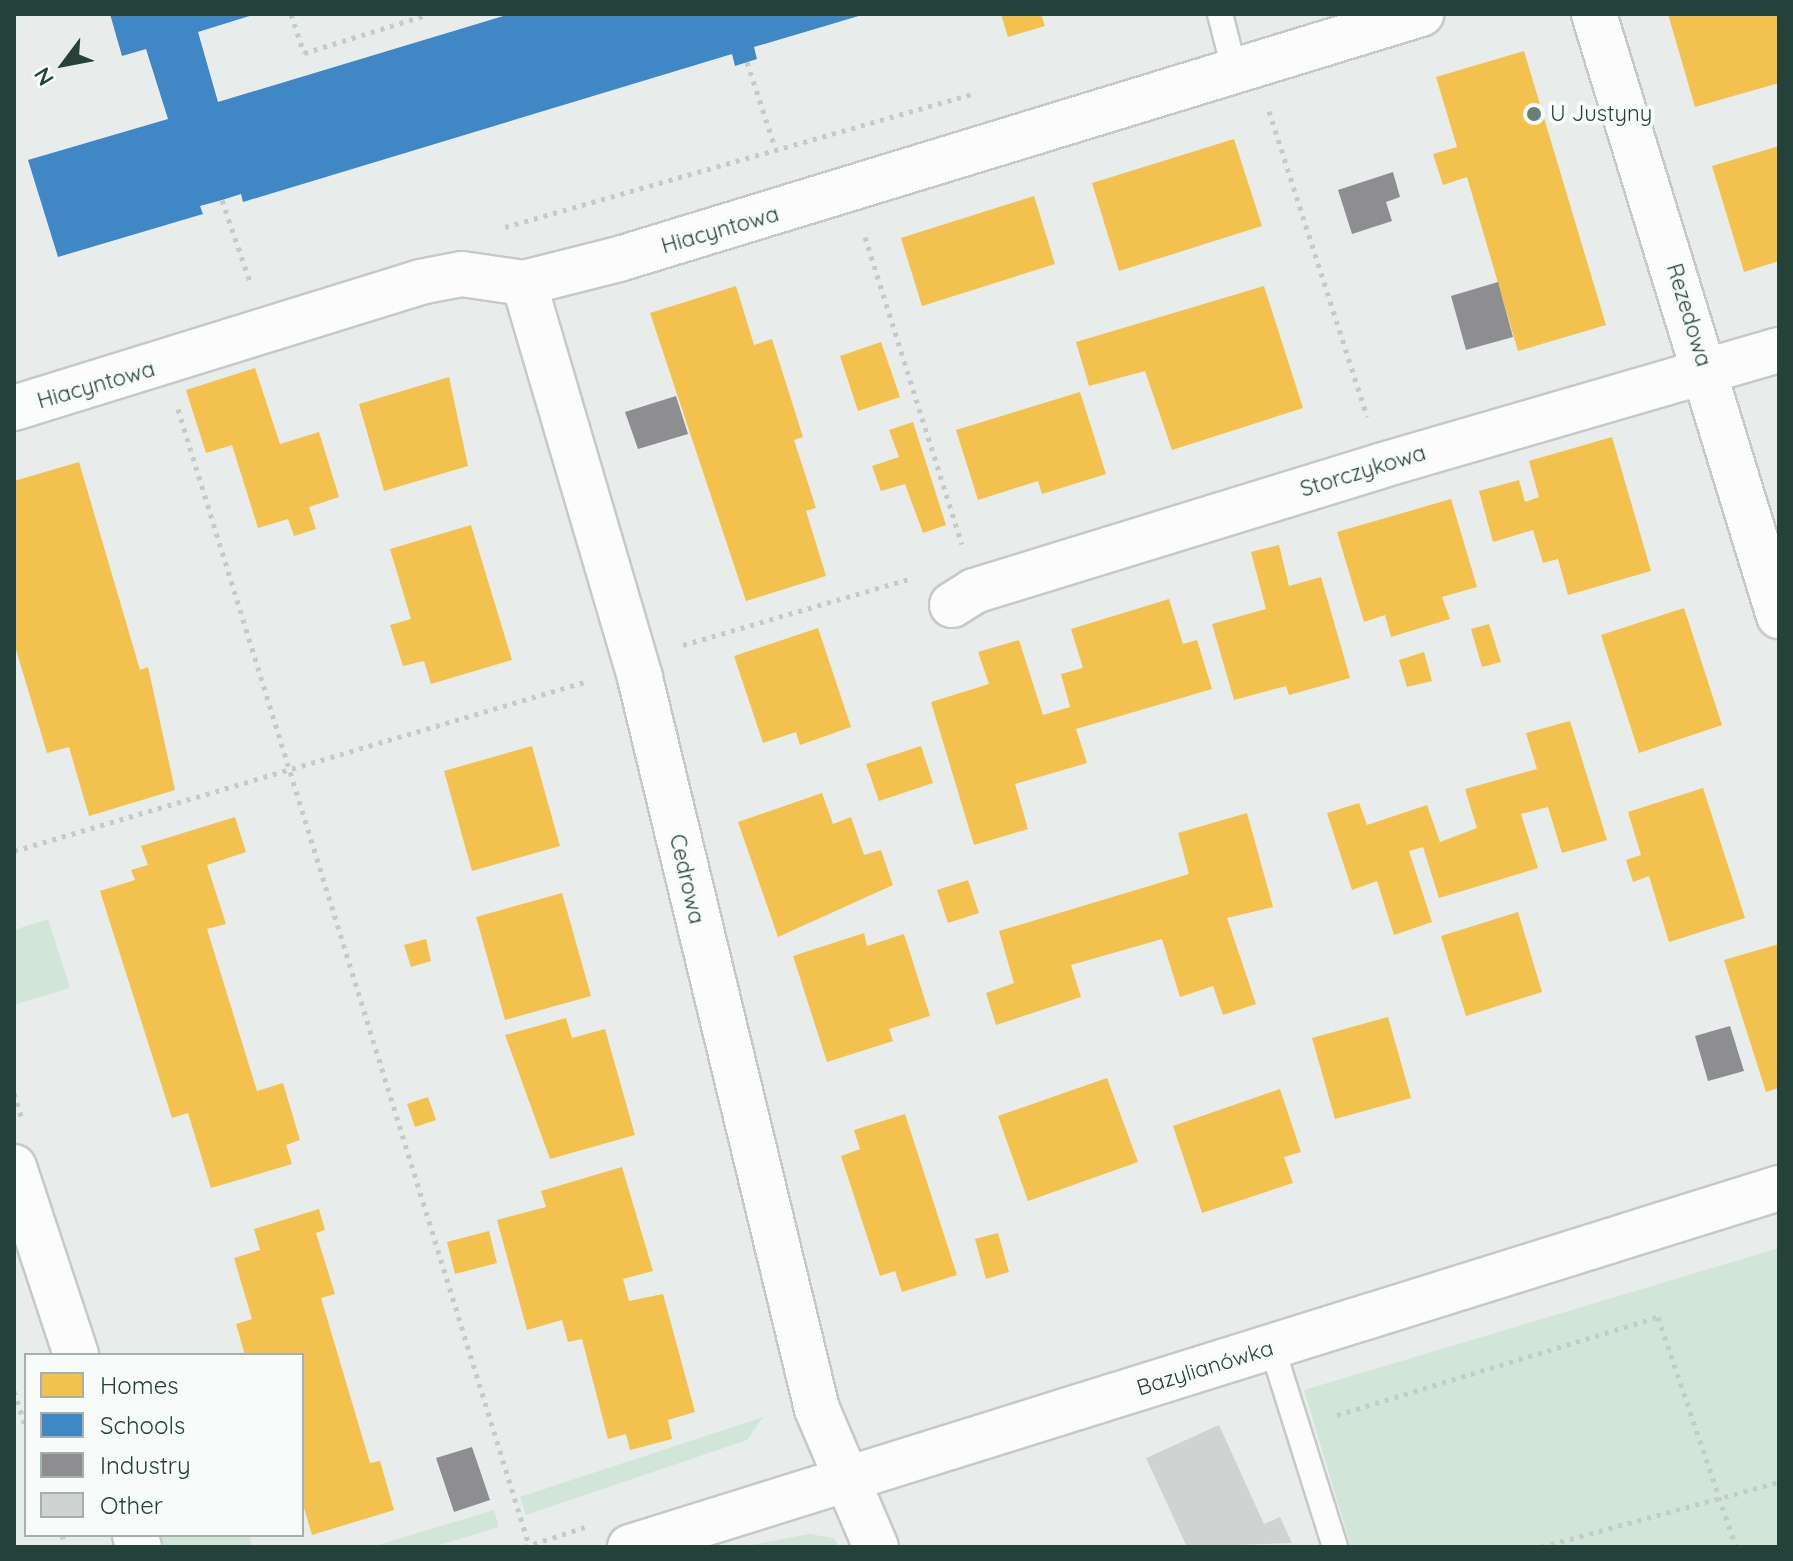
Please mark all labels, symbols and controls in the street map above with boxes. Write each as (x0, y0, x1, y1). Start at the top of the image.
north arrow (24, 24, 104, 104)
text: N (27, 62, 60, 91)
place label: U Justyny (1550, 101, 1652, 127)
marker: U Justyny (1525, 105, 1543, 123)
street label: Hiacyntowa (658, 201, 782, 259)
street label: Rezedowa (1661, 260, 1717, 370)
street label: Hiacyntowa (34, 356, 158, 414)
street label: Storczykowa (1297, 439, 1429, 503)
street label: Cedrowa (664, 832, 710, 926)
street label: Bazylianówka (1134, 1335, 1276, 1401)
legend (24, 1353, 304, 1537)
text: Homes (100, 1370, 178, 1400)
text: Schools (100, 1410, 185, 1440)
text: Industry (100, 1450, 191, 1480)
text: Other (100, 1490, 163, 1520)

